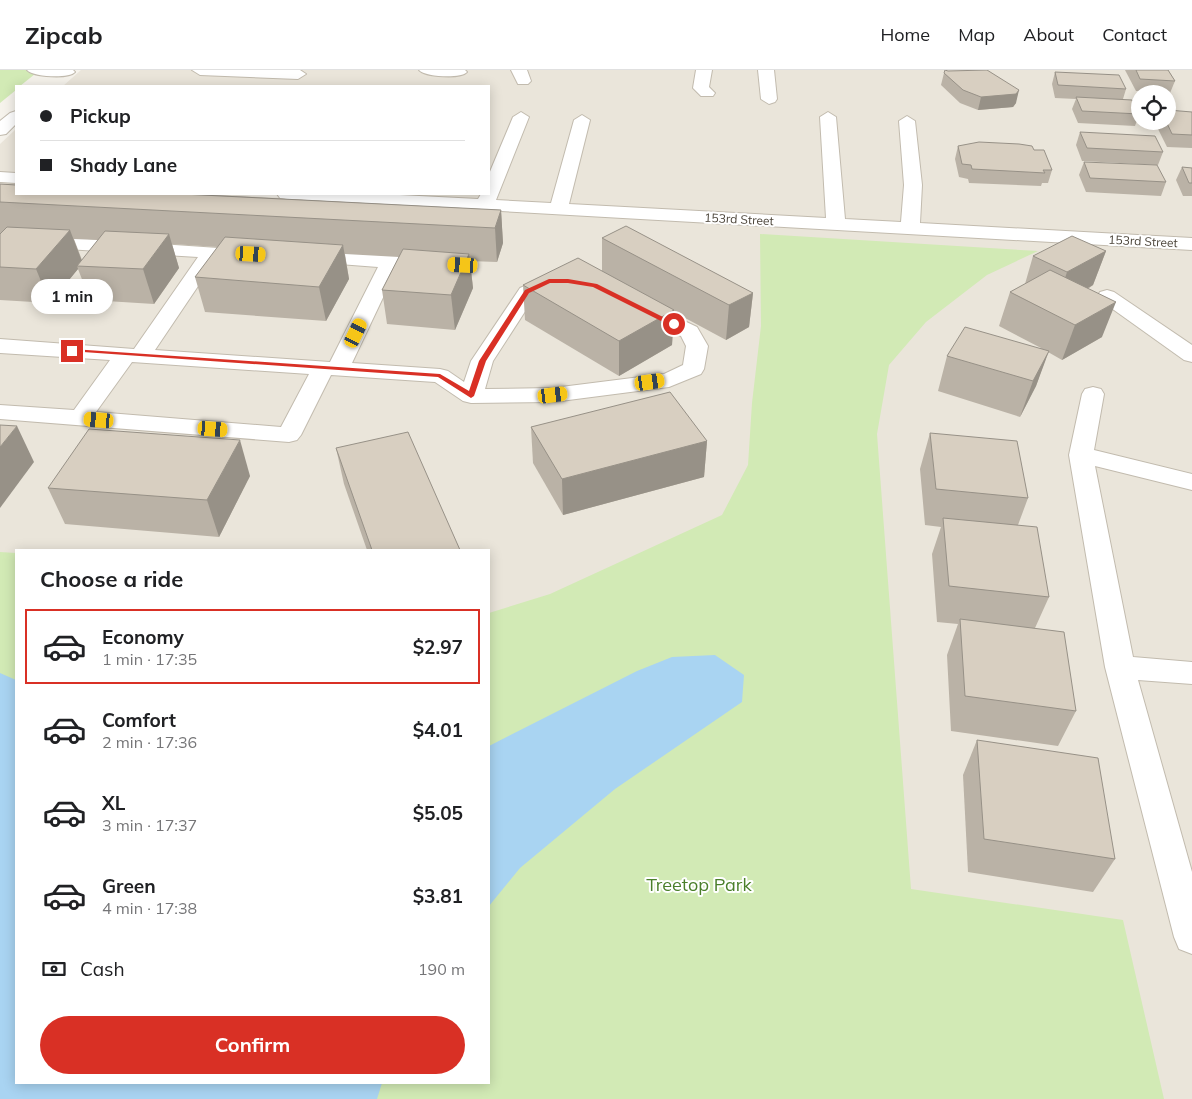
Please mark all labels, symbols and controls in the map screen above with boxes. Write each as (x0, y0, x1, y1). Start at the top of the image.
text: Zipcab (25, 20, 103, 50)
text: Home (880, 23, 930, 46)
text: Map (958, 23, 995, 46)
text: About (1023, 23, 1074, 46)
text: Contact (1102, 23, 1167, 46)
map controls (1131, 85, 1176, 130)
button: locate (1131, 85, 1176, 130)
text: Pickup (70, 104, 131, 128)
text: Shady Lane (70, 153, 177, 177)
street label: 153rd Street (704, 210, 774, 228)
street label: 153rd Street (1108, 232, 1178, 250)
car (235, 246, 266, 262)
car (447, 257, 478, 273)
callout: 1 min (31, 278, 113, 314)
text: 1 min (51, 286, 93, 306)
route start (663, 313, 685, 335)
car (342, 316, 369, 350)
route end (61, 340, 83, 362)
car (634, 372, 665, 392)
car (537, 386, 568, 404)
car (83, 411, 114, 429)
car (197, 420, 228, 438)
text: Choose a ride (40, 565, 183, 593)
icon: car (42, 624, 87, 669)
text: Economy (102, 625, 184, 649)
text: $2.97 (413, 635, 463, 659)
text: 1 min · 17:35 (102, 649, 197, 669)
icon: car (42, 707, 87, 752)
text: Comfort (102, 708, 176, 732)
text: $4.01 (413, 718, 463, 742)
text: 2 min · 17:36 (102, 732, 197, 752)
icon: car (42, 790, 87, 835)
text: XL (102, 791, 125, 815)
text: $5.05 (413, 801, 463, 825)
text: 3 min · 17:37 (102, 815, 197, 835)
icon: car (42, 873, 87, 918)
park label: Treetop Park (646, 873, 752, 896)
text: Green (102, 874, 156, 898)
text: $3.81 (413, 884, 463, 908)
text: 4 min · 17:38 (102, 898, 197, 918)
icon: cash (40, 955, 68, 983)
text: Cash (80, 957, 125, 981)
text: 190 m (418, 959, 465, 979)
button: Confirm (40, 1016, 465, 1074)

